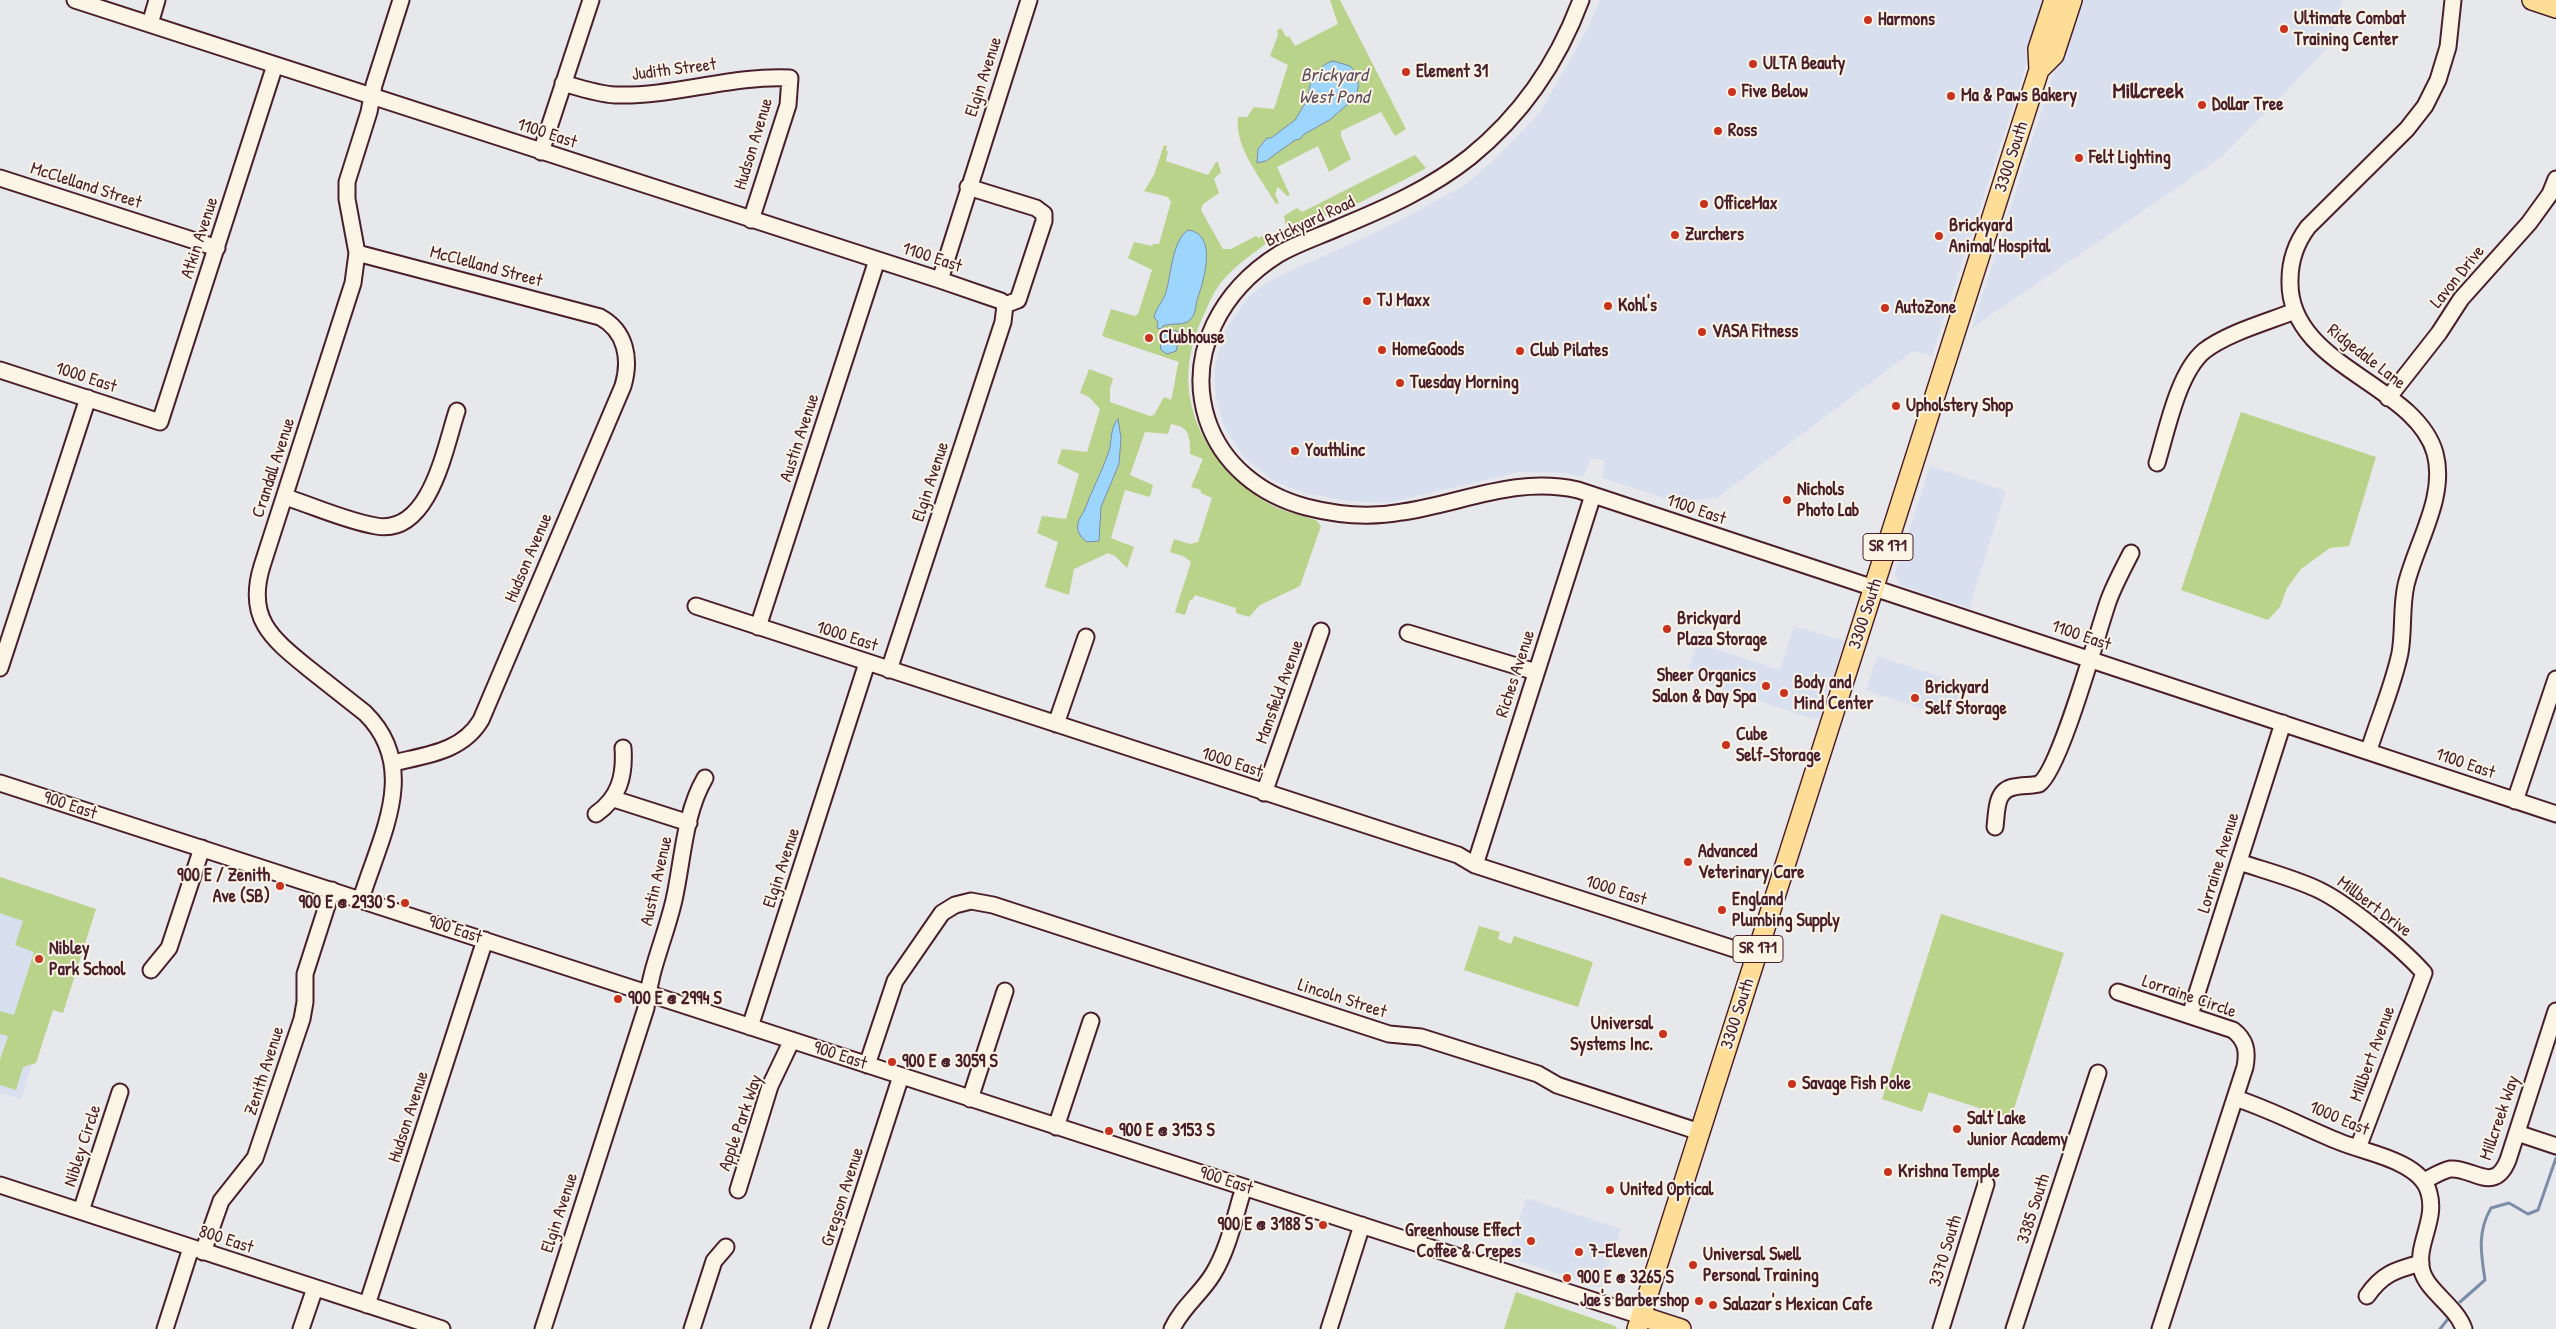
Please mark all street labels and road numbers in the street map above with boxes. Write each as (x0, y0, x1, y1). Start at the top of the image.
street label: Elgin Avenue (961, 34, 1007, 120)
street label: Judith Street (631, 54, 717, 86)
street label: Hudson Avenue (730, 96, 778, 192)
street label: 1100 East (514, 114, 580, 154)
street label: 3300 South (1990, 119, 2034, 195)
street label: McClelland Street (28, 158, 144, 214)
street label: Brickyard Road (1262, 192, 1358, 252)
street label: Atkin Avenue (177, 195, 223, 281)
street label: 1100 East (899, 238, 965, 278)
street label: Lavon Drive (2426, 241, 2490, 313)
street label: McClelland Street (427, 242, 545, 292)
street label: Ridgedale Lane (2322, 320, 2410, 394)
street label: 1000 East (53, 358, 119, 398)
street label: Austin Avenue (776, 391, 824, 485)
street label: Crandall Avenue (248, 415, 300, 521)
street label: Elgin Avenue (908, 439, 954, 525)
street label: 1100 East (1663, 490, 1729, 530)
street label: Hudson Avenue (501, 510, 557, 606)
road number: SR 171 (1863, 534, 1913, 560)
street label: 3300 South (1844, 576, 1888, 652)
street label: 1100 East (2048, 616, 2114, 656)
street label: 1000 East (814, 617, 880, 657)
street label: Riches Avenue (1492, 628, 1540, 720)
street label: Mansfield Avenue (1251, 637, 1309, 747)
street label: 1000 East (1199, 743, 1265, 783)
street label: 1100 East (2432, 744, 2498, 784)
street label: 900 East (41, 787, 99, 825)
street label: Lorraine Avenue (2193, 810, 2245, 916)
street label: Elgin Avenue (759, 825, 805, 911)
street label: Austin Avenue (636, 834, 678, 928)
street label: 1000 East (1583, 871, 1649, 911)
street label: Millbert Drive (2332, 872, 2416, 942)
street label: 900 East (426, 911, 484, 949)
road number: SR 171 (1733, 936, 1783, 962)
street label: Lorraine Circle (2139, 971, 2239, 1023)
street label: Lincoln Street (1295, 975, 1389, 1023)
street label: 3300 South (1716, 976, 1760, 1052)
street label: Millbert Avenue (2346, 1003, 2400, 1105)
street label: Zenith Avenue (241, 1024, 289, 1118)
street label: 900 East (811, 1037, 869, 1075)
street label: Hudson Avenue (384, 1069, 434, 1165)
street label: Apple Park Way (714, 1072, 768, 1174)
street label: Millcreek Way (2475, 1073, 2525, 1163)
street label: 1000 East (2306, 1097, 2372, 1141)
street label: Nibley Circle (60, 1102, 106, 1190)
street label: Gregson Avenue (817, 1145, 869, 1249)
street label: 900 East (1197, 1162, 1255, 1200)
street label: Elgin Avenue (537, 1170, 583, 1256)
street label: 3385 South (2013, 1171, 2055, 1247)
street label: 3370 South (1925, 1213, 1967, 1289)
street label: 800 East (196, 1221, 256, 1259)

